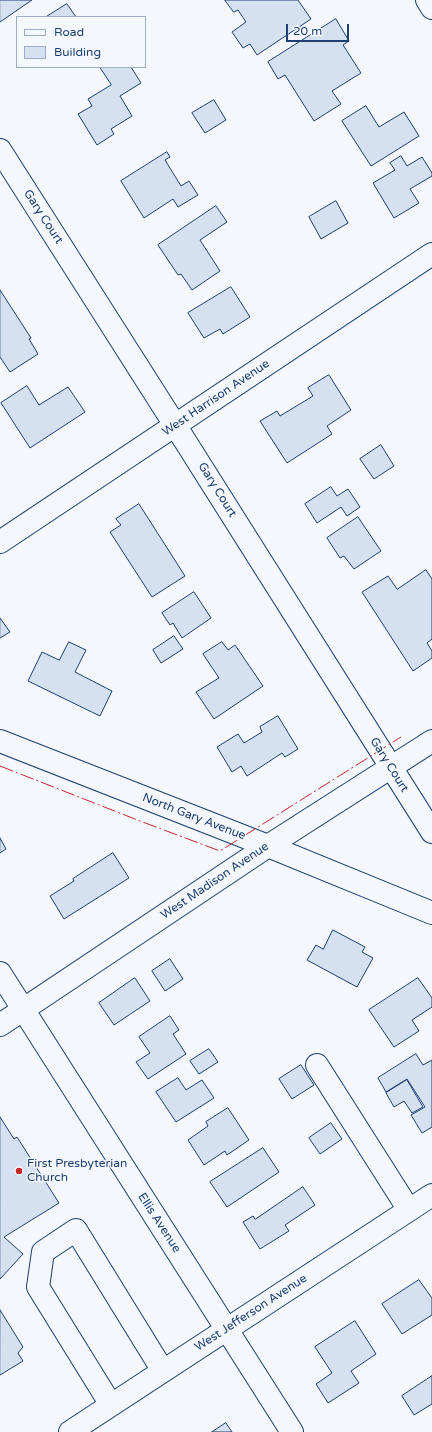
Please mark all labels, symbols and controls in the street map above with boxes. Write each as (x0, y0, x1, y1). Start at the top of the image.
legend (16, 16, 146, 68)
scale bar (288, 16, 351, 42)
text: 20 m (293, 24, 322, 38)
text: Road (54, 25, 84, 39)
text: Building (54, 45, 101, 59)
street label: Gary Court (20, 187, 66, 247)
street label: West Harrison Avenue (160, 357, 272, 439)
street label: Gary Court (194, 460, 240, 520)
street label: Gary Court (366, 735, 412, 795)
street label: North Gary Avenue (140, 791, 248, 843)
street label: West Madison Avenue (158, 839, 272, 923)
place label: First Presbyterian Church (27, 1157, 127, 1185)
marker: First Presbyterian Church (14, 1166, 24, 1176)
street label: Ellis Avenue (134, 1190, 184, 1256)
street label: West Jefferson Avenue (192, 1271, 310, 1355)

